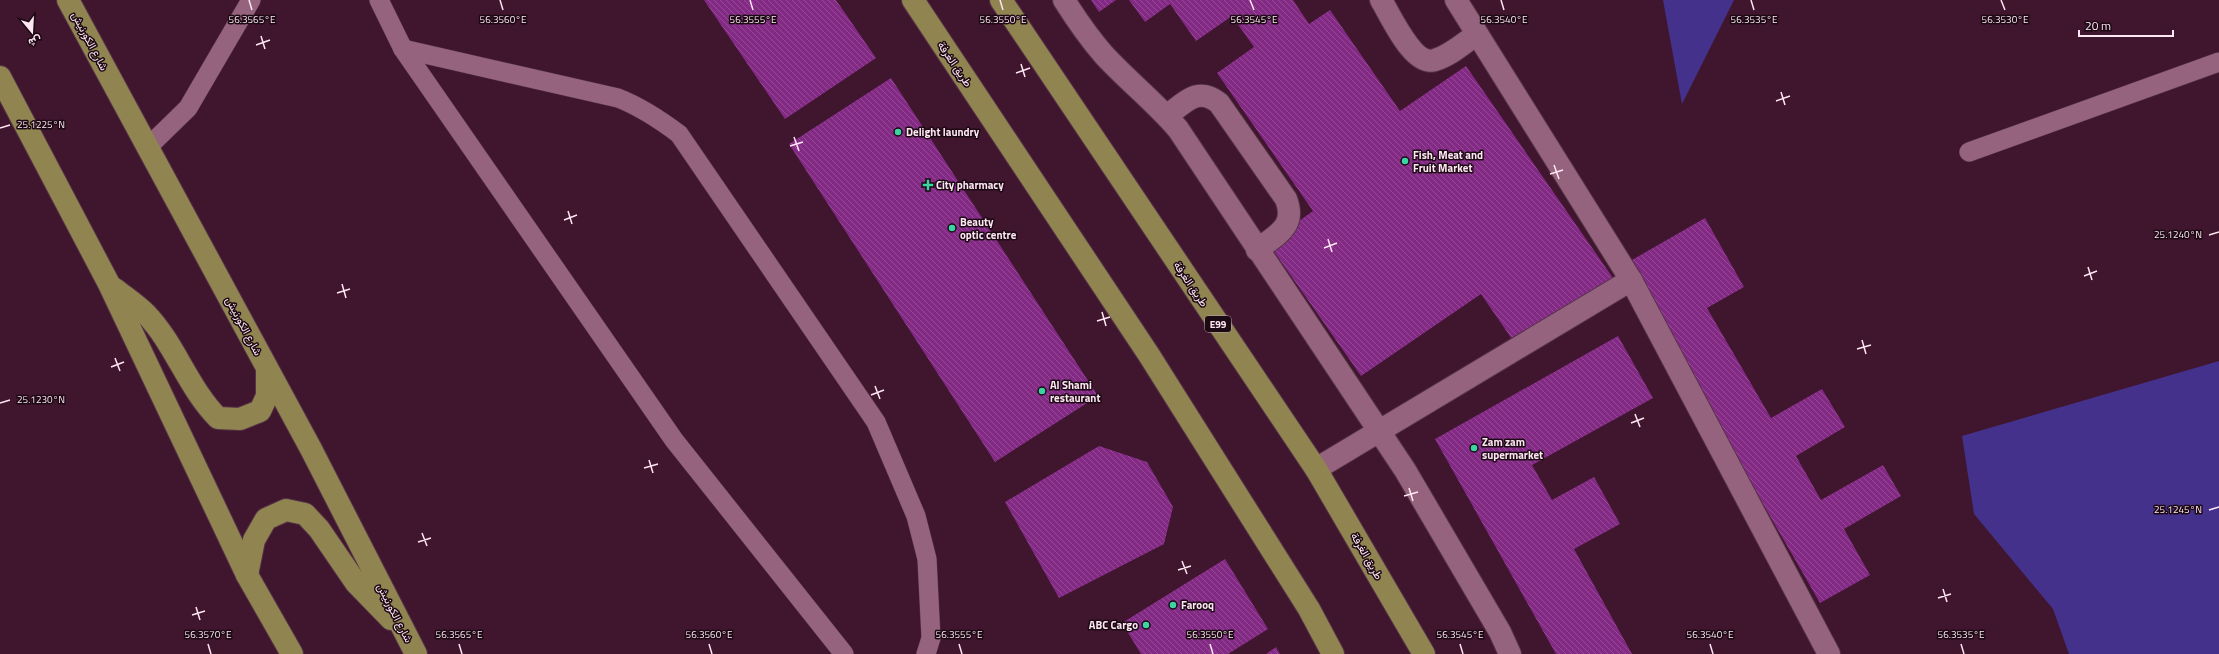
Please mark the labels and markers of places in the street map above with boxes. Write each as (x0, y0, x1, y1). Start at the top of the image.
place label: Delight laundry (906, 124, 980, 140)
marker: Delight laundry (893, 127, 903, 137)
place label: Fish, Meat and Fruit Market (1413, 147, 1483, 176)
marker: Fish, Meat and Fruit Market (1400, 156, 1410, 166)
place label: City pharmacy (936, 177, 1004, 193)
marker: City pharmacy (923, 180, 933, 190)
place label: Beauty optic centre (960, 214, 1017, 243)
marker: Beauty optic centre (947, 223, 957, 233)
place label: Al Shami restaurant (1050, 377, 1100, 406)
marker: Al Shami restaurant (1037, 386, 1047, 396)
place label: Zam zam supermarket (1482, 434, 1543, 463)
marker: Zam zam supermarket (1469, 443, 1479, 453)
place label: Farooq (1181, 597, 1214, 613)
marker: Farooq (1168, 600, 1178, 610)
place label: ABC Cargo (1089, 617, 1138, 633)
marker: ABC Cargo (1141, 620, 1151, 630)

